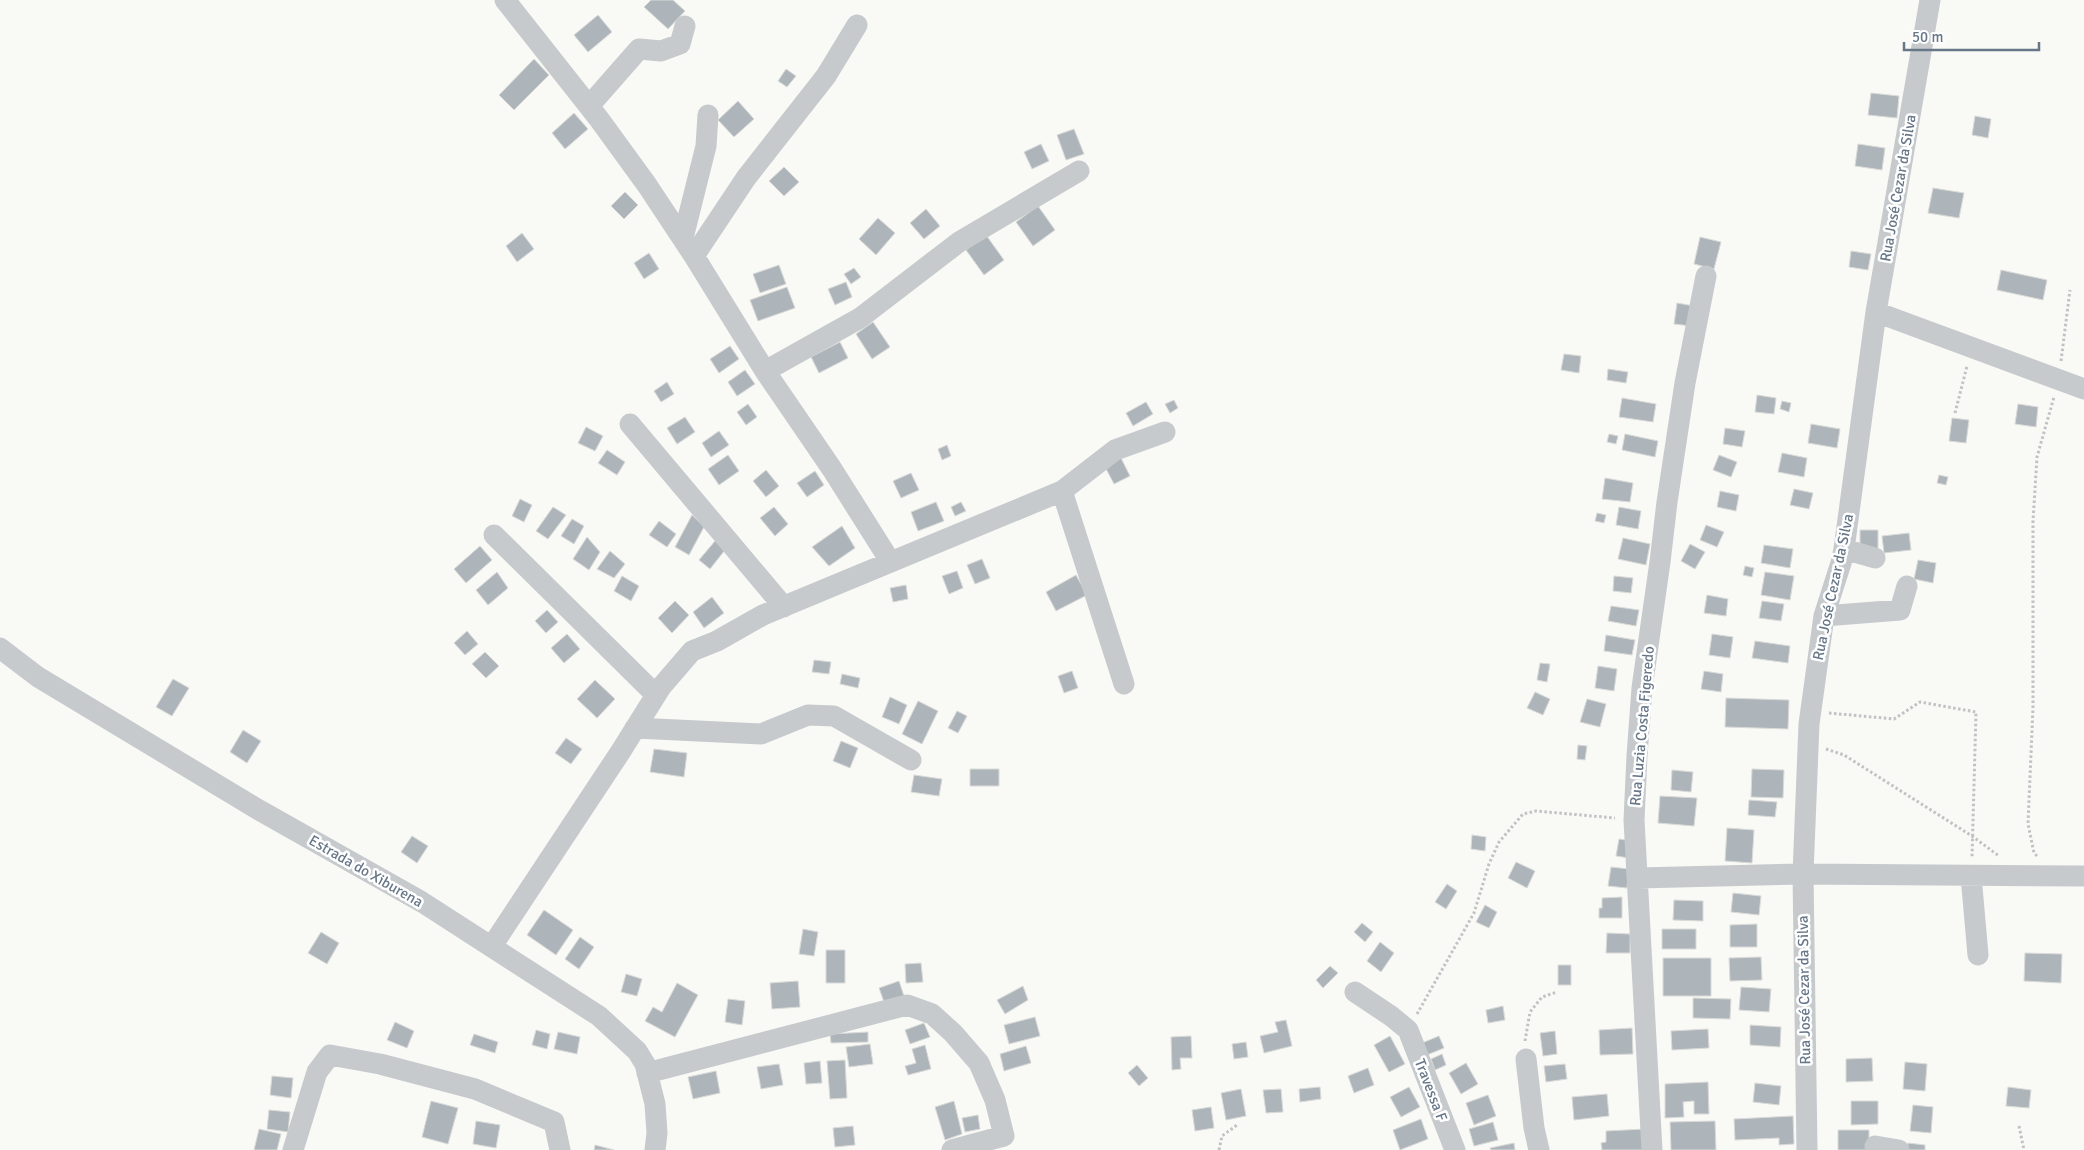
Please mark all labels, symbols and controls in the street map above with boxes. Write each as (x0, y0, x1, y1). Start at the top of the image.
scale bar (1904, 20, 2039, 52)
text: 50 m (1912, 28, 1943, 46)
street label: Rua José Cezar da Silva (1876, 113, 1920, 263)
street label: Rua José Cezar da Silva (1809, 512, 1857, 662)
street label: Rua Luzia Costa Figeredo (1626, 645, 1658, 807)
street label: Estrada do Xiburena (306, 831, 426, 911)
street label: Rua José Cezar da Silva (1794, 915, 1814, 1065)
street label: Travessa F (1411, 1056, 1451, 1124)

